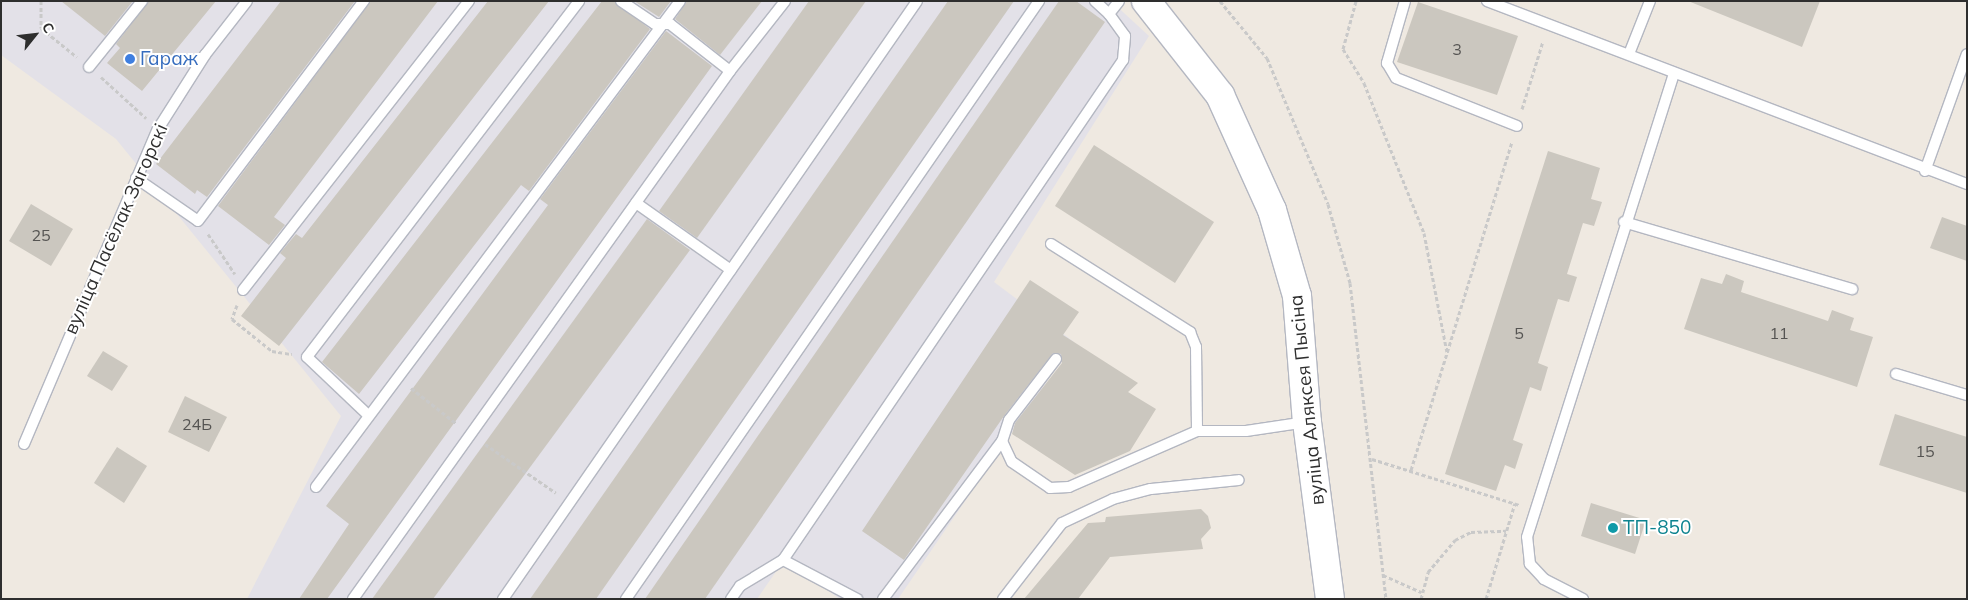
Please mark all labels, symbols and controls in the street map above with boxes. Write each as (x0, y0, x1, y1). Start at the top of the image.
north arrow (10, 10, 60, 60)
text: С (38, 19, 58, 36)
house number: 3 (1452, 39, 1462, 59)
place label: Гараж (140, 48, 198, 70)
marker: Гараж (124, 53, 136, 65)
street label: вуліца Пасёлак Загорскі (59, 120, 173, 338)
house number: 25 (31, 225, 51, 245)
street label: вуліца Аляксея Пысіна (1285, 294, 1329, 506)
house number: 5 (1514, 323, 1524, 343)
house number: 11 (1769, 323, 1789, 343)
house number: 24Б (182, 414, 212, 434)
house number: 15 (1915, 441, 1935, 461)
place label: ТП-850 (1623, 517, 1691, 539)
marker: ТП-850 (1607, 522, 1619, 534)

